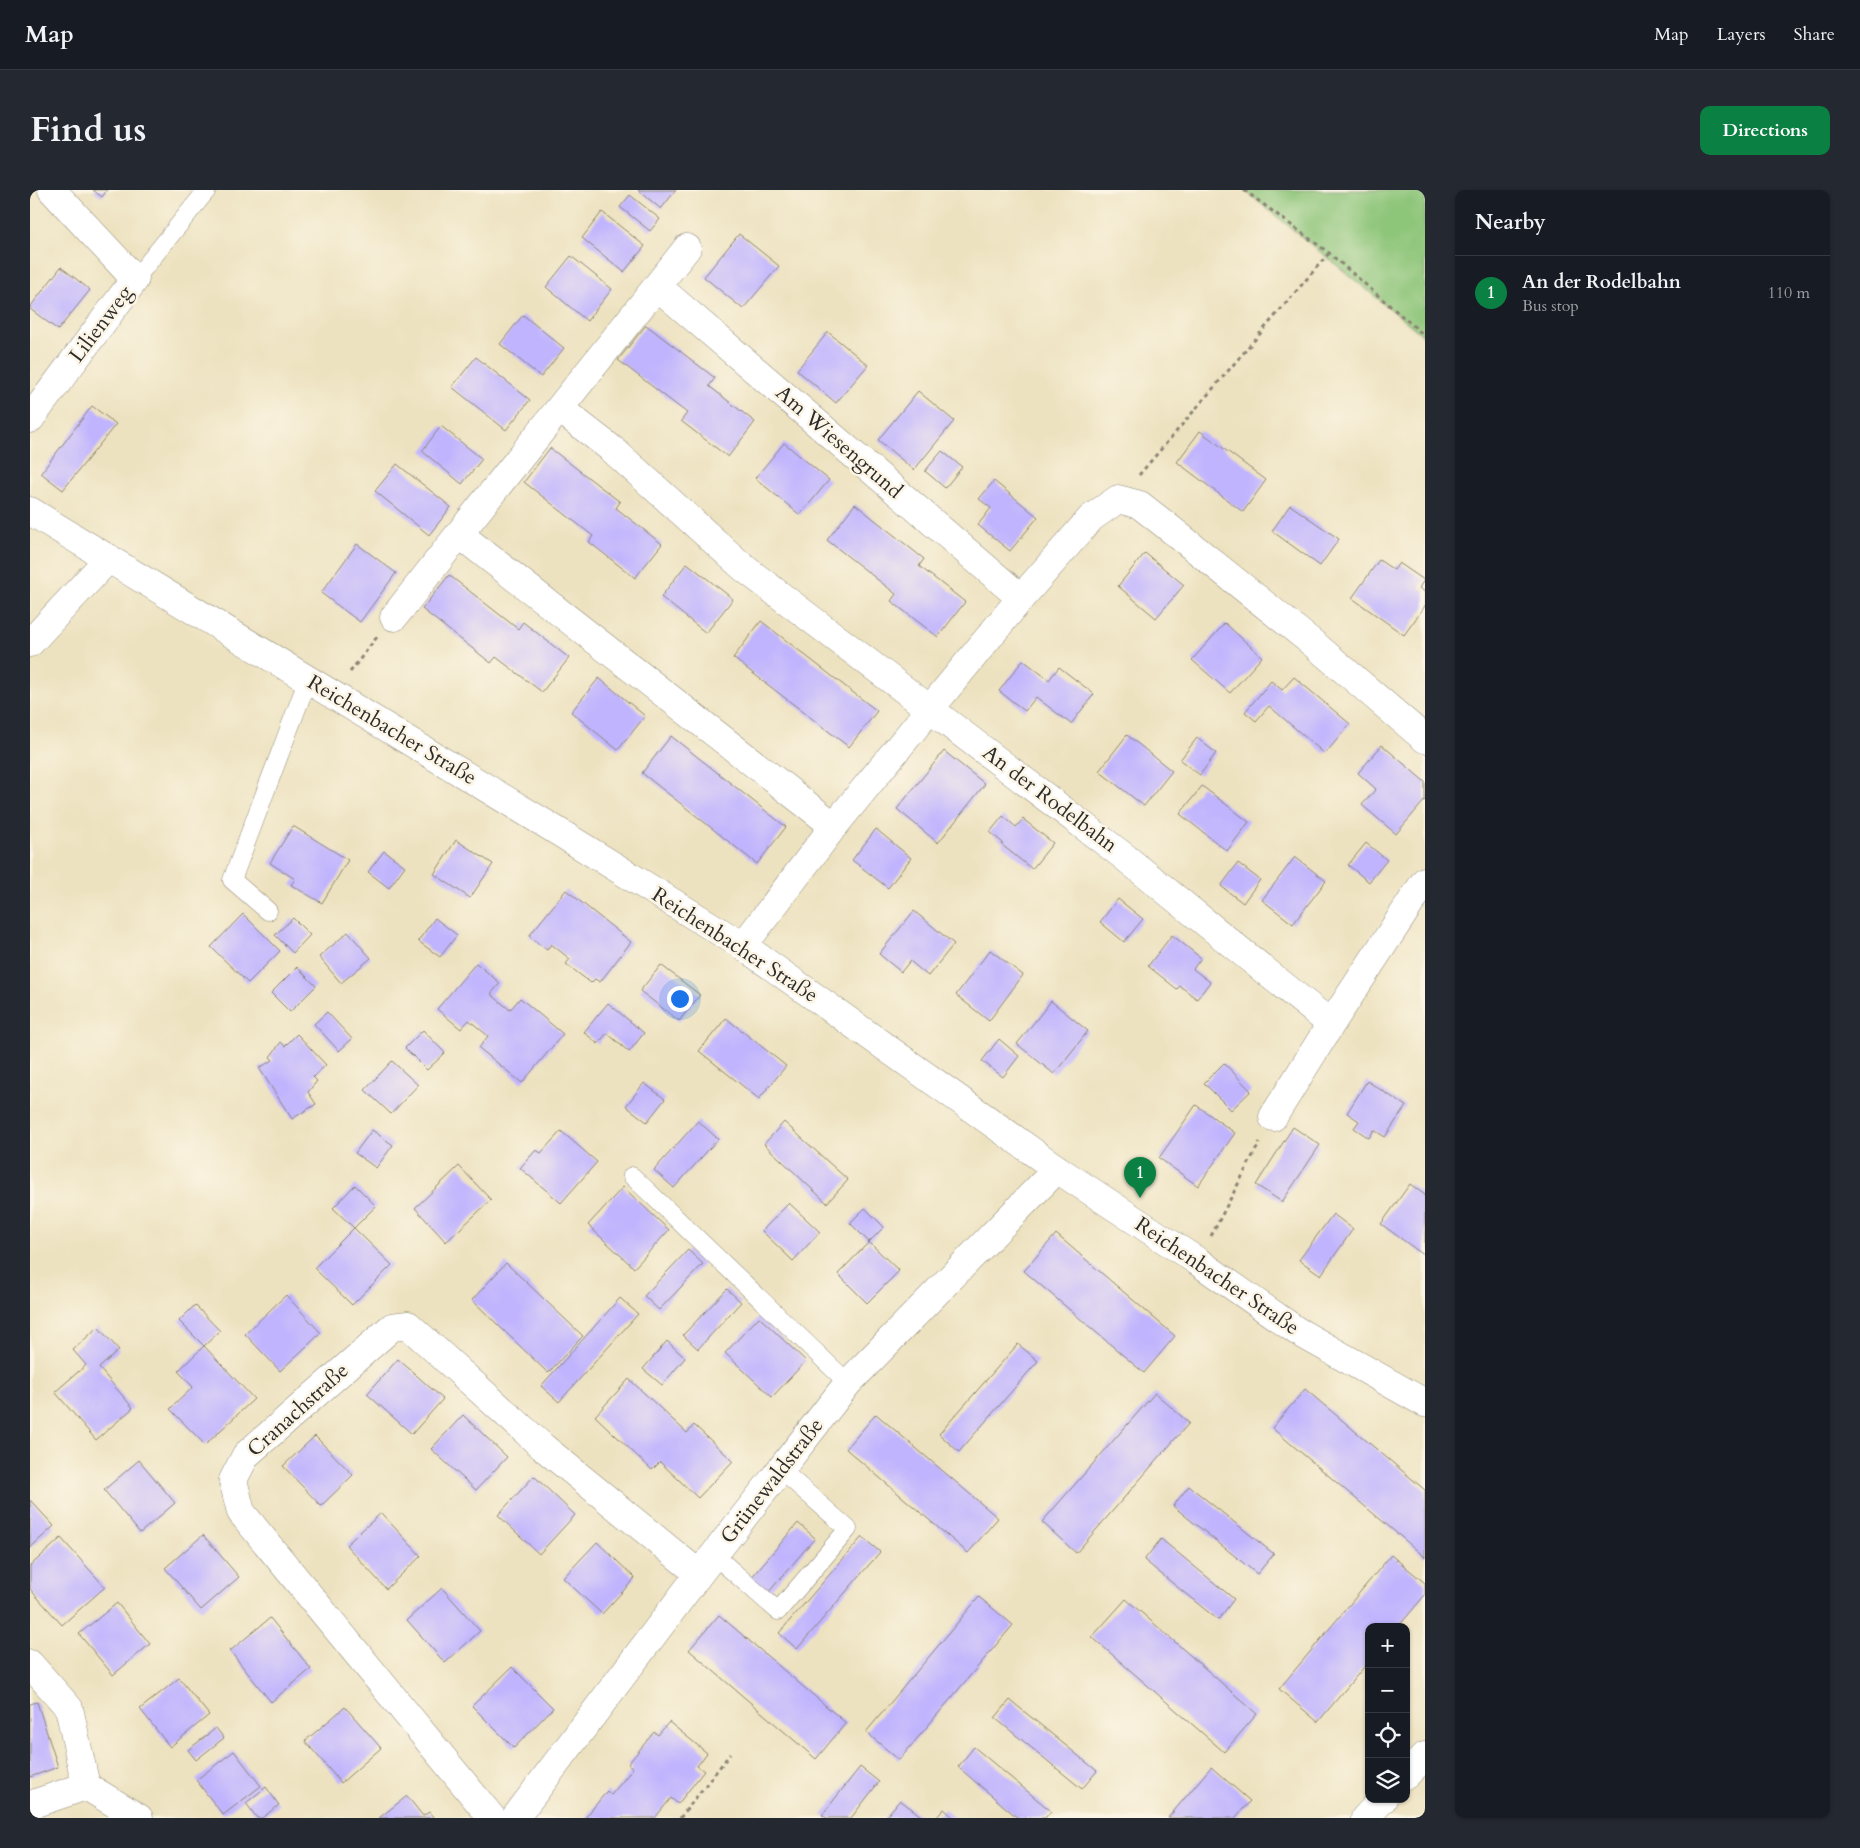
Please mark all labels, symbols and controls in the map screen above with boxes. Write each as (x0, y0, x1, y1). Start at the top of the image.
text: Map (25, 18, 74, 51)
text: Map (1654, 22, 1689, 47)
text: Layers (1717, 22, 1766, 47)
text: Share (1794, 22, 1835, 47)
text: Find us (30, 106, 146, 154)
button: Directions (1700, 106, 1830, 155)
text: Nearby (1475, 208, 1546, 237)
text: An der Rodelbahn (1522, 269, 1681, 295)
street label: Lilienweg (62, 279, 140, 368)
text: 1 (1487, 282, 1495, 304)
text: 110 m (1768, 282, 1810, 304)
text: Bus stop (1522, 295, 1579, 317)
street label: Am Wiesengrund (769, 379, 909, 505)
street label: Reichenbacher Straße (302, 668, 482, 792)
street label: An der Rodelbahn (976, 739, 1124, 859)
street label: Reichenbacher Straße (646, 880, 824, 1010)
your location (667, 986, 693, 1012)
pin: 1 (1124, 1157, 1156, 1198)
street label: Reichenbacher Straße (1129, 1210, 1305, 1342)
street label: Cranachstraße (241, 1357, 355, 1463)
street label: Grünewaldstraße (714, 1412, 830, 1550)
map controls (1365, 1623, 1410, 1803)
button: + (1365, 1623, 1410, 1668)
button: − (1365, 1668, 1410, 1713)
button: locate (1365, 1713, 1410, 1758)
button: layers (1365, 1758, 1410, 1803)

